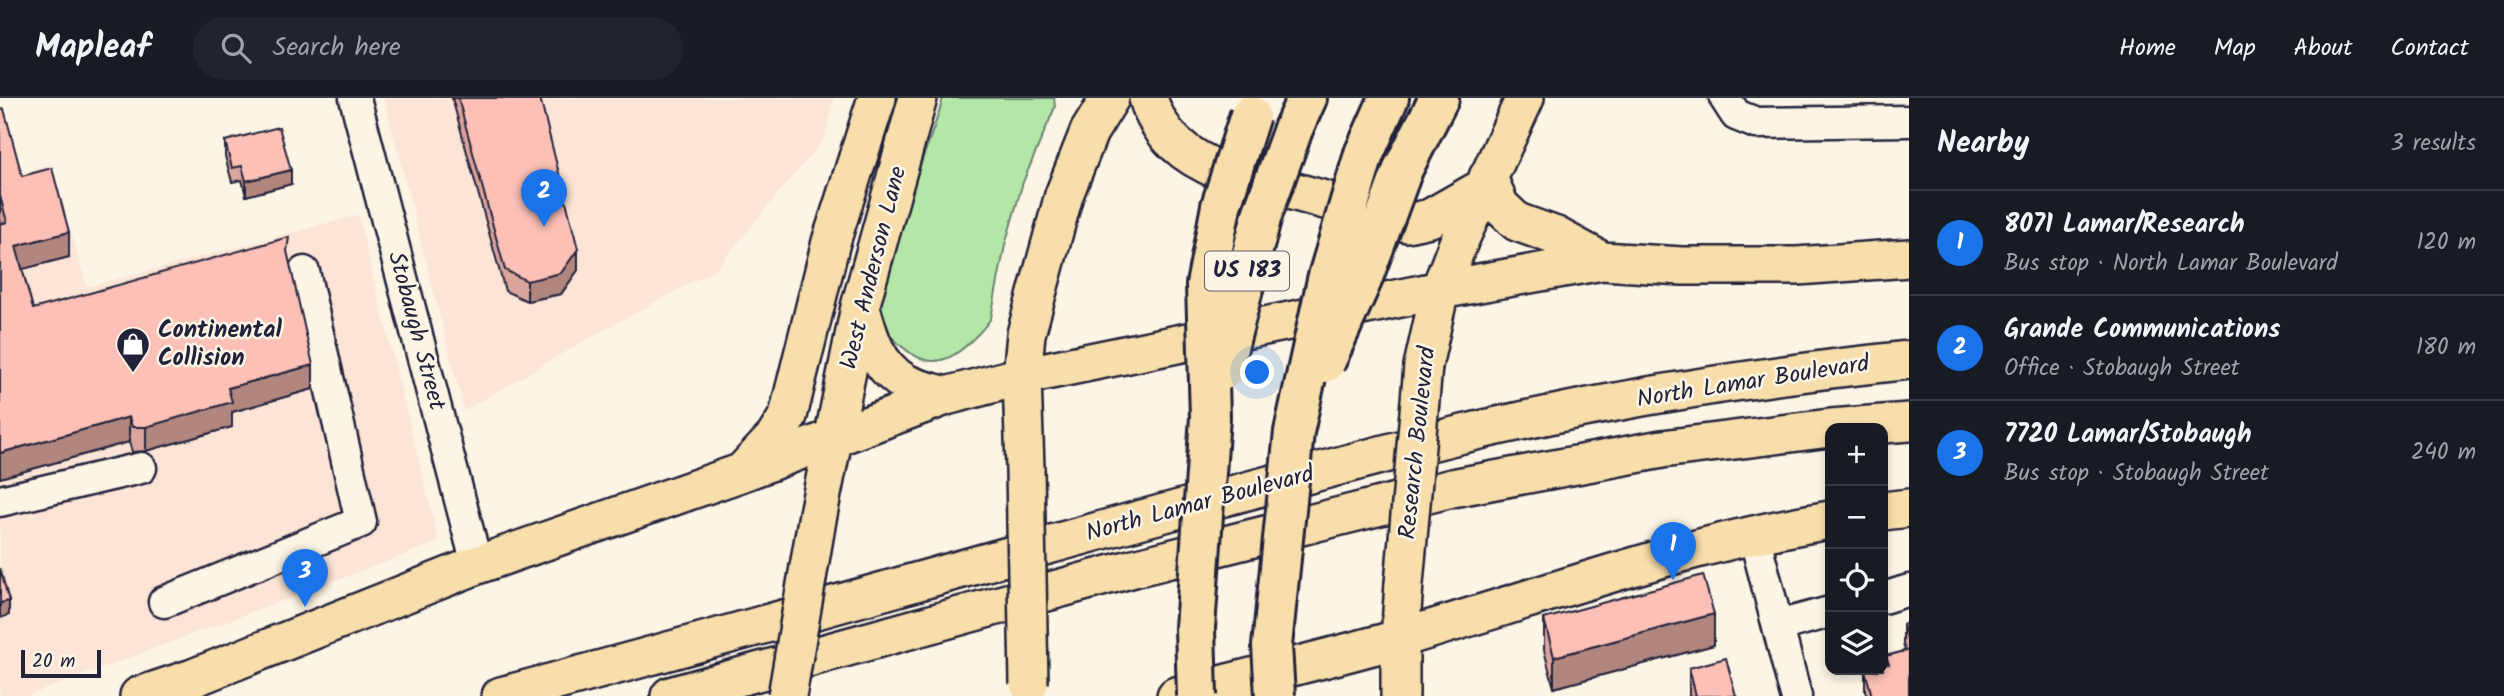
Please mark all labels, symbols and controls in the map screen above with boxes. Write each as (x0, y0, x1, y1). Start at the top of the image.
search box (193, 17, 683, 80)
text: Mapleaf (35, 22, 151, 75)
text: Search here (273, 27, 401, 69)
icon: search (217, 29, 255, 67)
text: Home (2119, 29, 2176, 68)
text: Map (2214, 29, 2256, 68)
text: About (2294, 29, 2352, 68)
text: Contact (2390, 29, 2469, 68)
text: Nearby (1937, 120, 2029, 168)
text: 3 results (2390, 126, 2476, 162)
street label: West Anderson Lane (830, 162, 918, 374)
pin: 2 (521, 169, 567, 227)
text: 8071 Lamar/Research (2004, 204, 2245, 246)
text: 1 (1957, 225, 1963, 261)
text: 120 m (2416, 225, 2476, 261)
text: Bus stop · North Lamar Boulevard (2004, 246, 2338, 282)
street label: Stobaugh Street (376, 247, 456, 415)
road number: US 183 (1205, 252, 1289, 290)
text: Grande Communications (2004, 309, 2280, 351)
place label: Continental Collision (158, 311, 282, 378)
shop icon: Continental Collision (114, 325, 152, 374)
text: 2 (1953, 330, 1967, 366)
text: 180 m (2416, 330, 2476, 366)
street label: Research Boulevard (1388, 344, 1448, 541)
street label: North Lamar Boulevard (1634, 344, 1873, 420)
text: Office · Stobaugh Street (2004, 351, 2240, 387)
your location (1240, 355, 1274, 389)
text: 7720 Lamar/Stobaugh (2004, 414, 2252, 456)
map controls (1825, 423, 1888, 675)
button: + (1825, 423, 1888, 486)
text: 3 (1954, 435, 1966, 471)
text: 240 m (2411, 435, 2476, 471)
street label: North Lamar Boulevard (1082, 455, 1319, 553)
text: Bus stop · Stobaugh Street (2004, 456, 2269, 492)
button: − (1825, 486, 1888, 549)
pin: 1 (1650, 522, 1696, 580)
pin: 3 (282, 549, 328, 607)
button: locate (1825, 549, 1888, 612)
button: layers (1825, 612, 1888, 675)
scale bar (21, 647, 102, 679)
text: 20 m (32, 647, 75, 677)

